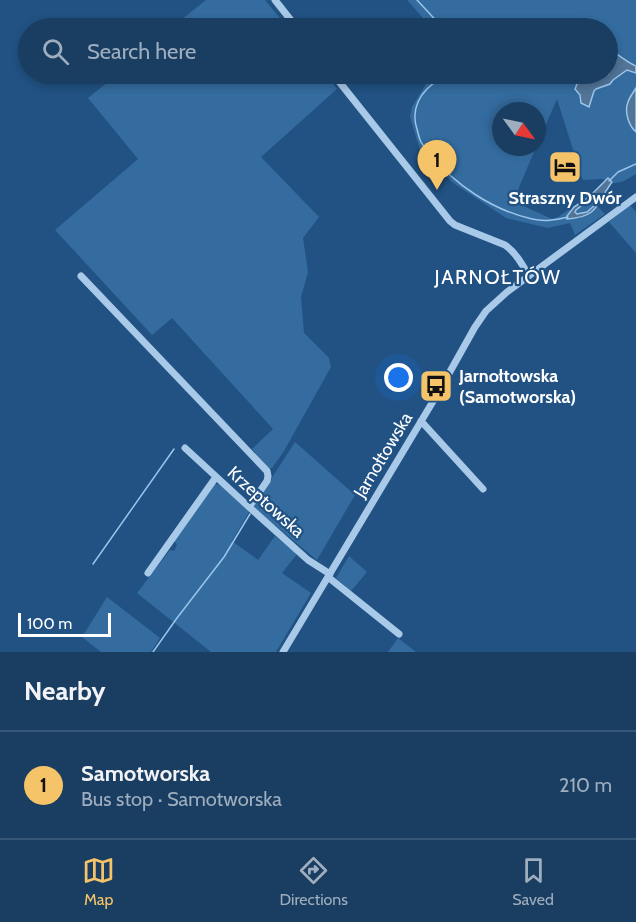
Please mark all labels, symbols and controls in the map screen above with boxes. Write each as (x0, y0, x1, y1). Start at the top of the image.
search box (18, 18, 618, 84)
icon: search (39, 35, 72, 68)
text: Search here (87, 38, 196, 65)
north arrow (492, 102, 546, 156)
pin: 1 (418, 140, 456, 190)
hotel icon: Straszny Dwór (547, 149, 583, 185)
place label: Straszny Dwór (509, 187, 621, 209)
district label: JARNOŁTÓW (434, 265, 561, 289)
your location (384, 363, 413, 392)
place label: Jarnołtowska (Samotworska) (458, 365, 576, 408)
bus stop icon: Jarnołtowska (Samotworska) (418, 368, 454, 404)
street label: Jarnołtowska (348, 408, 417, 503)
street label: Krzeptowska (223, 462, 309, 543)
scale bar (18, 610, 111, 638)
text: 100 m (27, 614, 72, 633)
text: Nearby (24, 675, 105, 707)
text: Samotworska (81, 760, 210, 787)
text: 1 (40, 773, 47, 797)
text: 210 m (559, 773, 612, 797)
text: Bus stop · Samotworska (81, 787, 282, 811)
tab: Map (82, 854, 115, 909)
tab: Directions (280, 854, 348, 909)
tab: Saved (512, 854, 554, 909)

